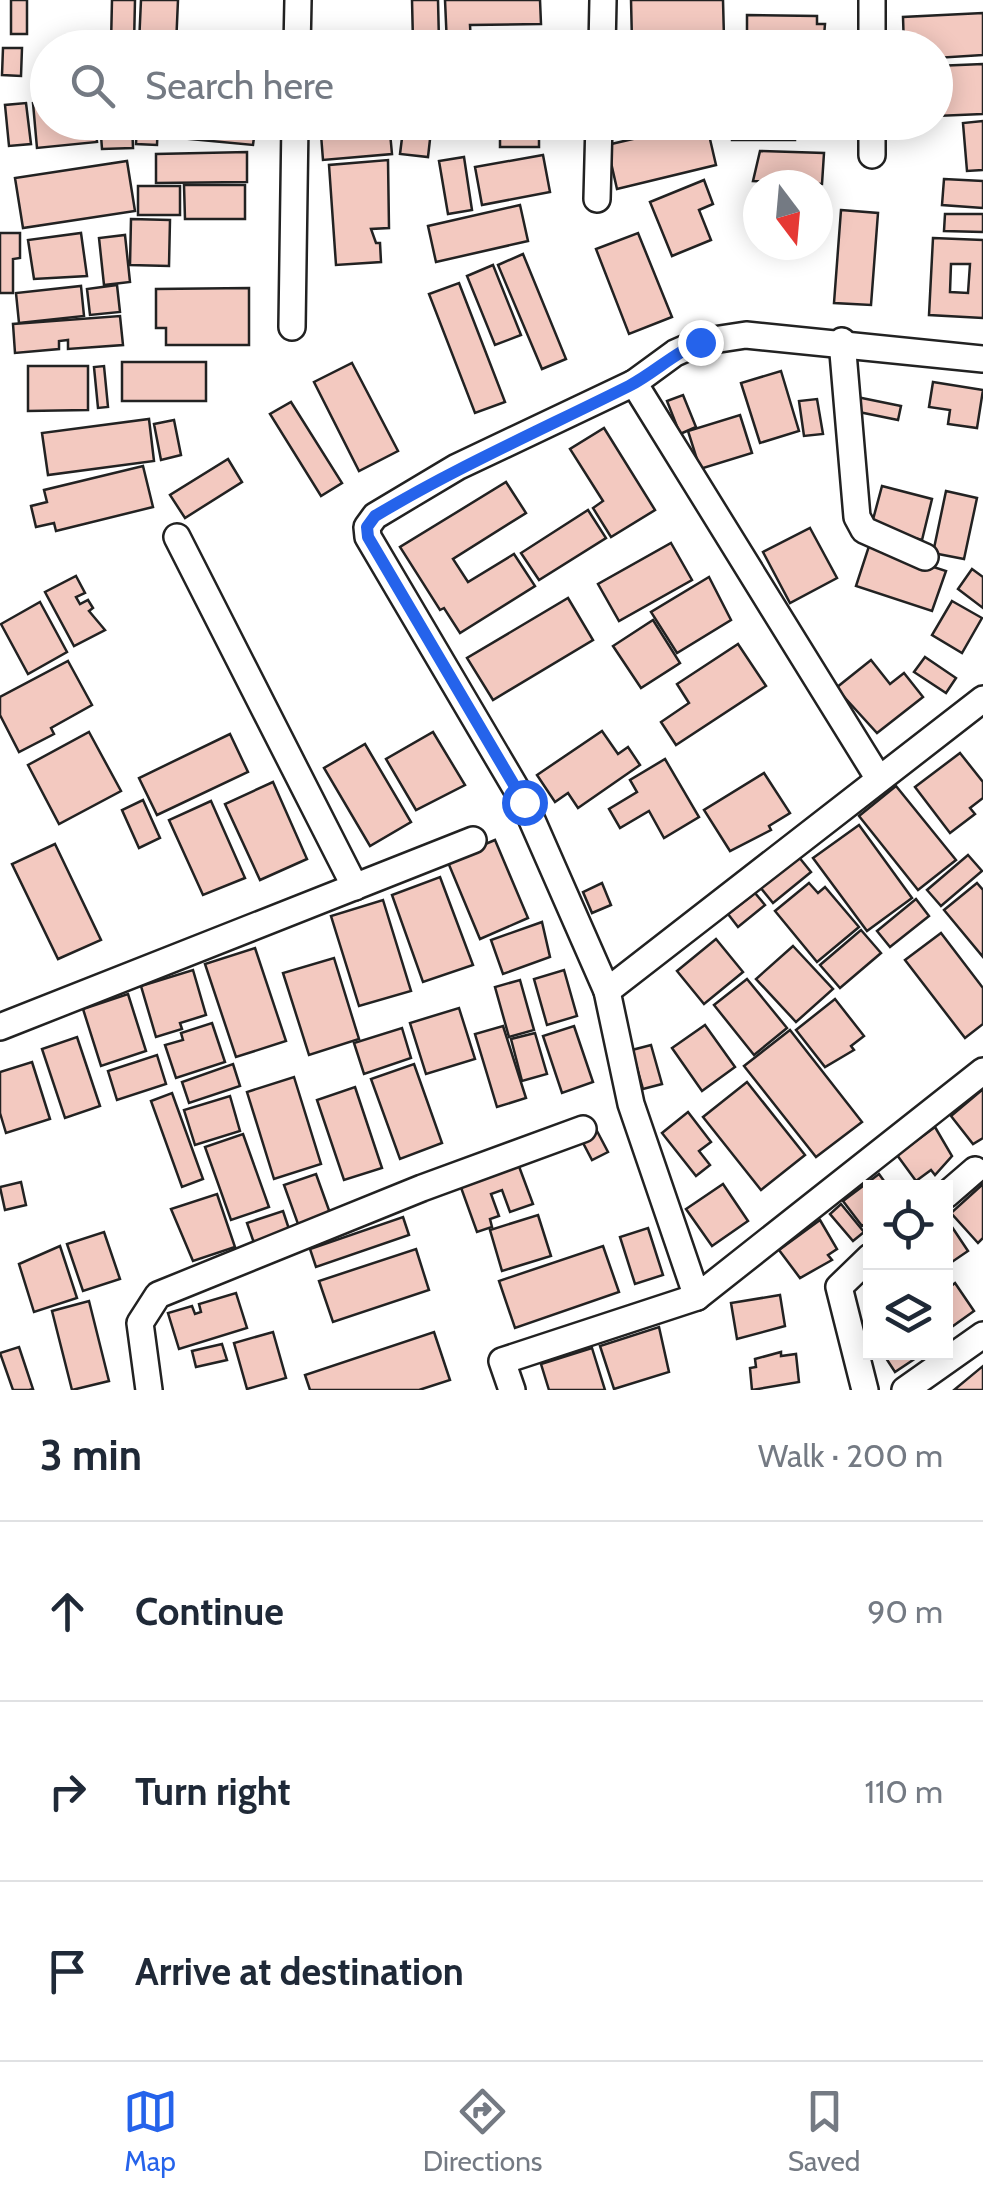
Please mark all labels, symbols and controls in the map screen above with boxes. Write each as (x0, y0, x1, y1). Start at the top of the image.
search box (30, 30, 953, 140)
icon: search (65, 58, 120, 113)
text: Search here (145, 62, 334, 109)
north arrow (743, 170, 833, 260)
route end (678, 320, 724, 366)
route start (502, 780, 548, 826)
map controls (863, 1180, 953, 1360)
button: locate (863, 1180, 953, 1270)
button: layers (863, 1270, 953, 1360)
text: 3 min (40, 1429, 142, 1481)
text: Walk · 200 m (758, 1436, 943, 1475)
icon: ahead (40, 1584, 95, 1639)
text: Continue (135, 1588, 284, 1635)
text: 90 m (867, 1592, 943, 1631)
icon: right (40, 1764, 95, 1819)
text: Turn right (135, 1768, 291, 1815)
text: 110 m (865, 1772, 943, 1811)
icon: arrive (40, 1944, 95, 1999)
text: Arrive at destination (135, 1948, 464, 1995)
tab: Map (123, 2084, 178, 2178)
tab: Directions (423, 2084, 542, 2178)
tab: Saved (788, 2084, 860, 2178)

